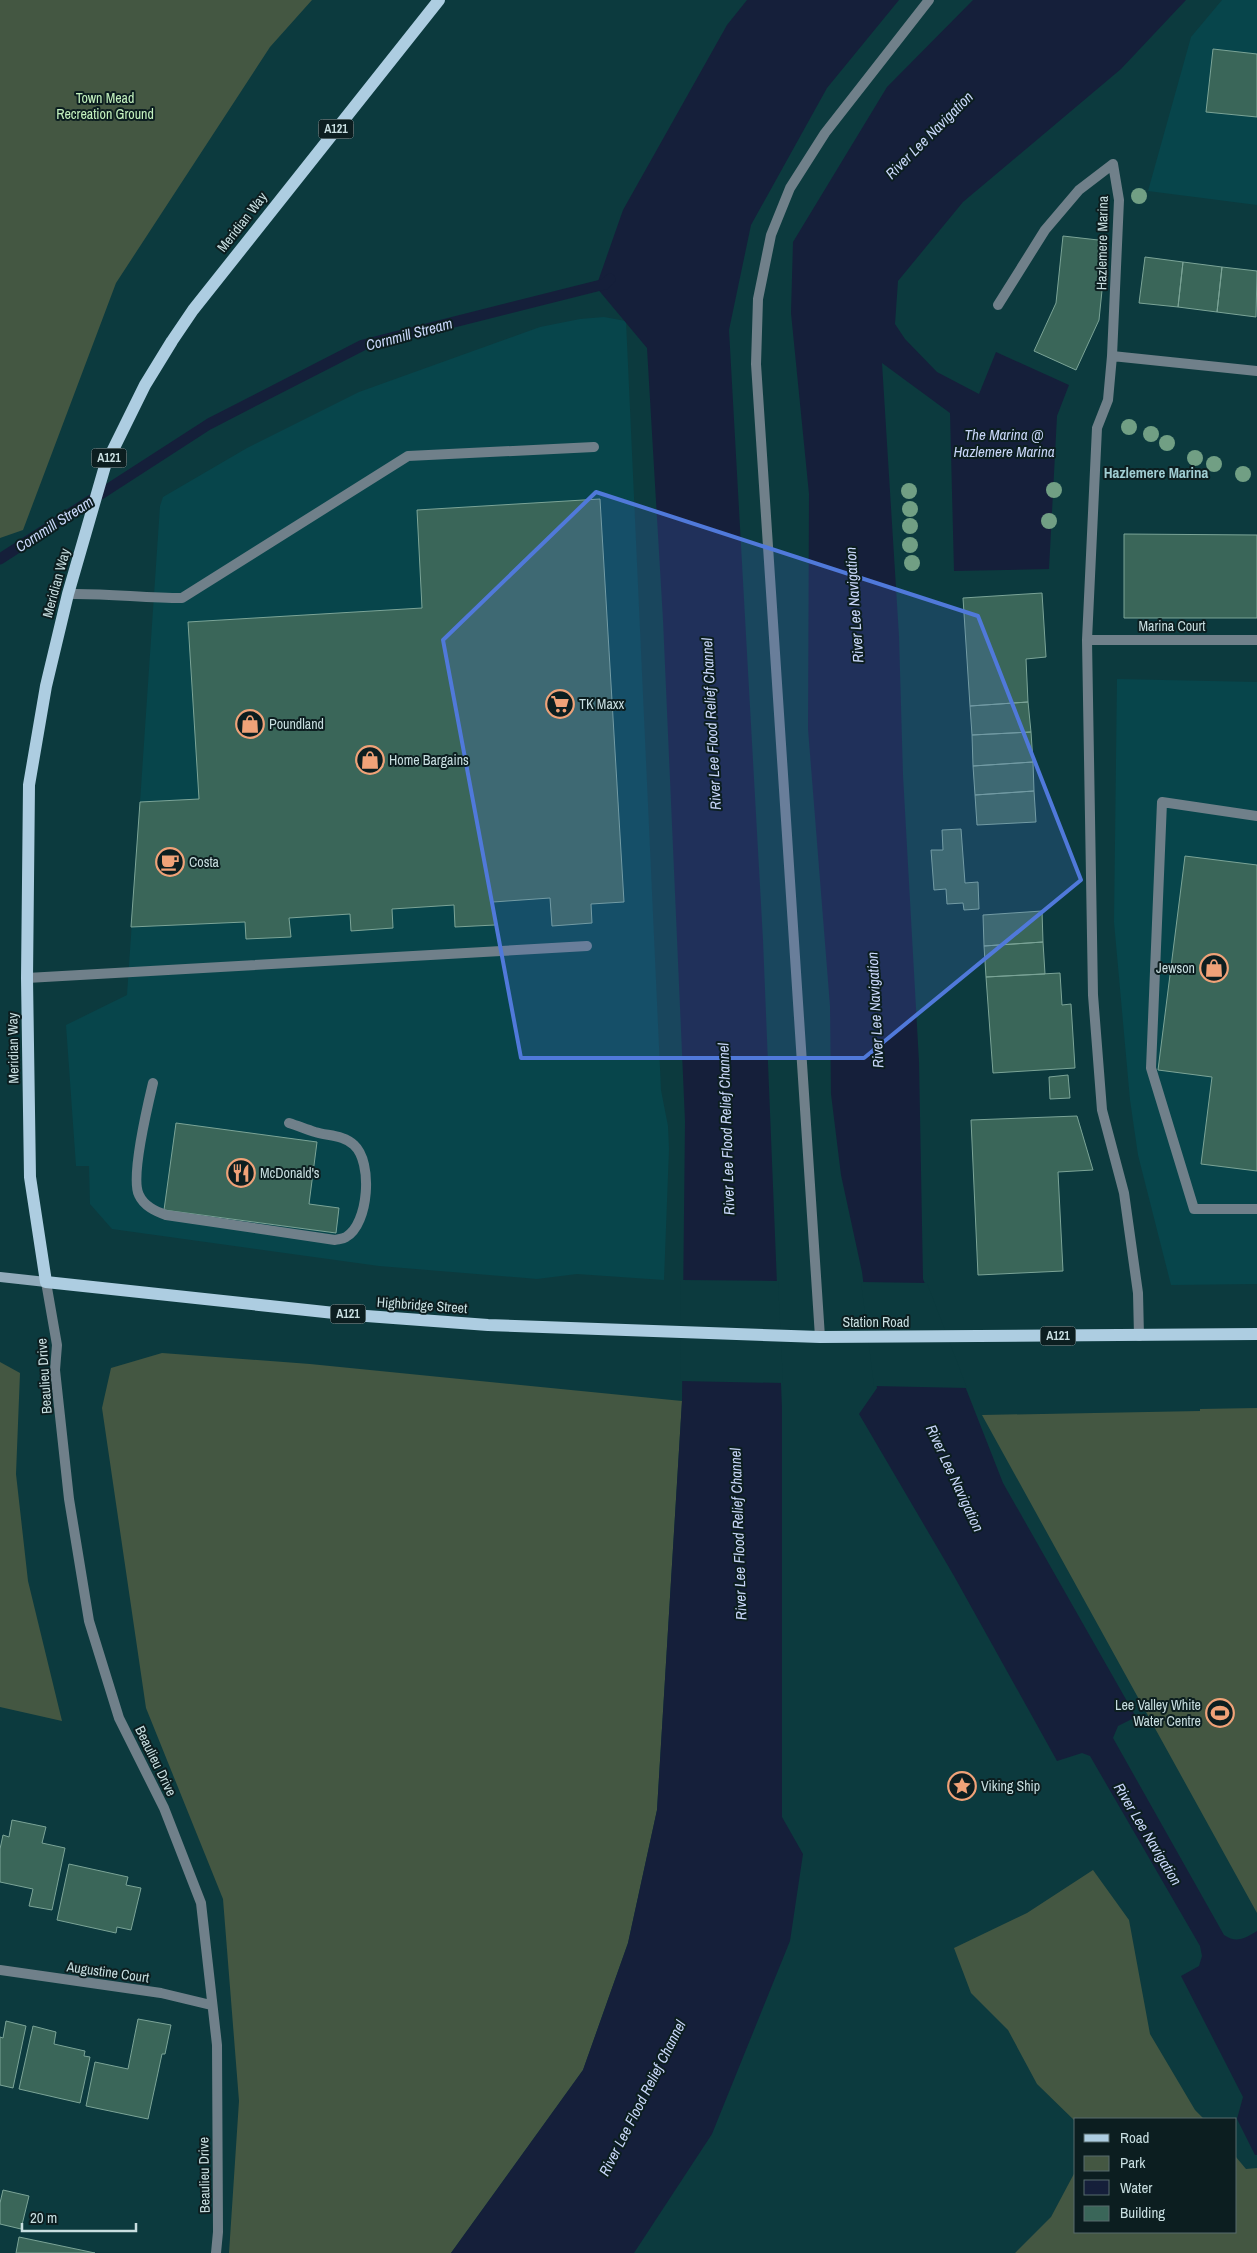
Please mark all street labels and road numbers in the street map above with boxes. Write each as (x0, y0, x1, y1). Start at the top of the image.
road number: A121 (318, 120, 354, 138)
street label: Meridian Way (213, 188, 271, 256)
street label: Hazlemere Marina (1092, 195, 1112, 290)
road number: A121 (92, 448, 126, 468)
street label: Meridian Way (38, 546, 74, 620)
street label: Marina Court (1139, 617, 1206, 635)
street label: Meridian Way (3, 1012, 23, 1084)
street label: Highbridge Street (376, 1293, 468, 1317)
road number: A121 (330, 1305, 366, 1324)
street label: Station Road (842, 1313, 910, 1331)
road number: A121 (1040, 1326, 1076, 1345)
street label: Beaulieu Drive (32, 1337, 56, 1415)
street label: Beaulieu Drive (131, 1723, 181, 1799)
street label: Augustine Court (65, 1957, 150, 1987)
street label: Beaulieu Drive (194, 2137, 214, 2213)

